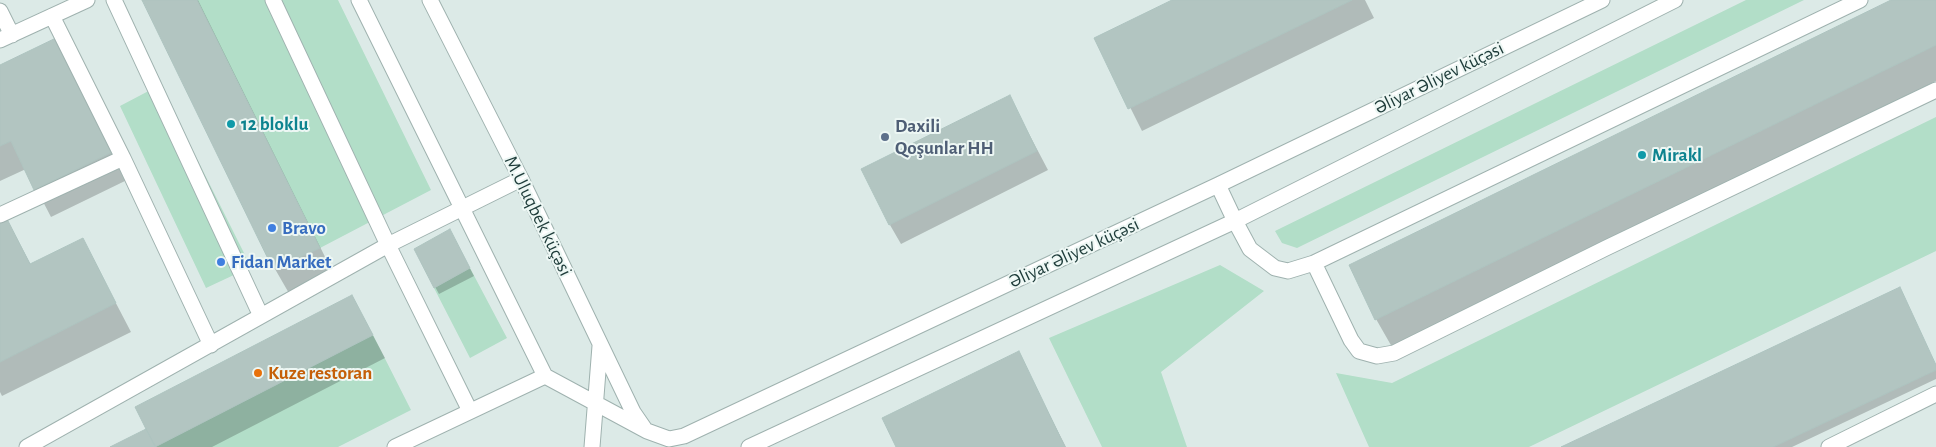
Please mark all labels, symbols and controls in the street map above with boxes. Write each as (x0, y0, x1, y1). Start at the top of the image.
street label: Əliyar Əliyev küçəsi (1370, 37, 1508, 119)
place label: 12 bloklu (241, 113, 308, 135)
place label: Daxili Qoşunlar HH (895, 115, 994, 159)
marker: 12 bloklu (225, 118, 237, 130)
marker: Daxili Qoşunlar HH (879, 131, 891, 143)
place label: Mirakl (1652, 144, 1702, 166)
marker: Mirakl (1636, 149, 1648, 161)
street label: M.Uluqbek küçəsi (499, 152, 577, 280)
street label: Əliyar Əliyev küçəsi (1005, 213, 1143, 293)
place label: Bravo (282, 217, 326, 239)
marker: Bravo (266, 222, 278, 234)
place label: Fidan Market (231, 251, 331, 273)
marker: Fidan Market (215, 256, 227, 268)
place label: Kuze restoran (268, 362, 372, 384)
marker: Kuze restoran (252, 367, 264, 379)

